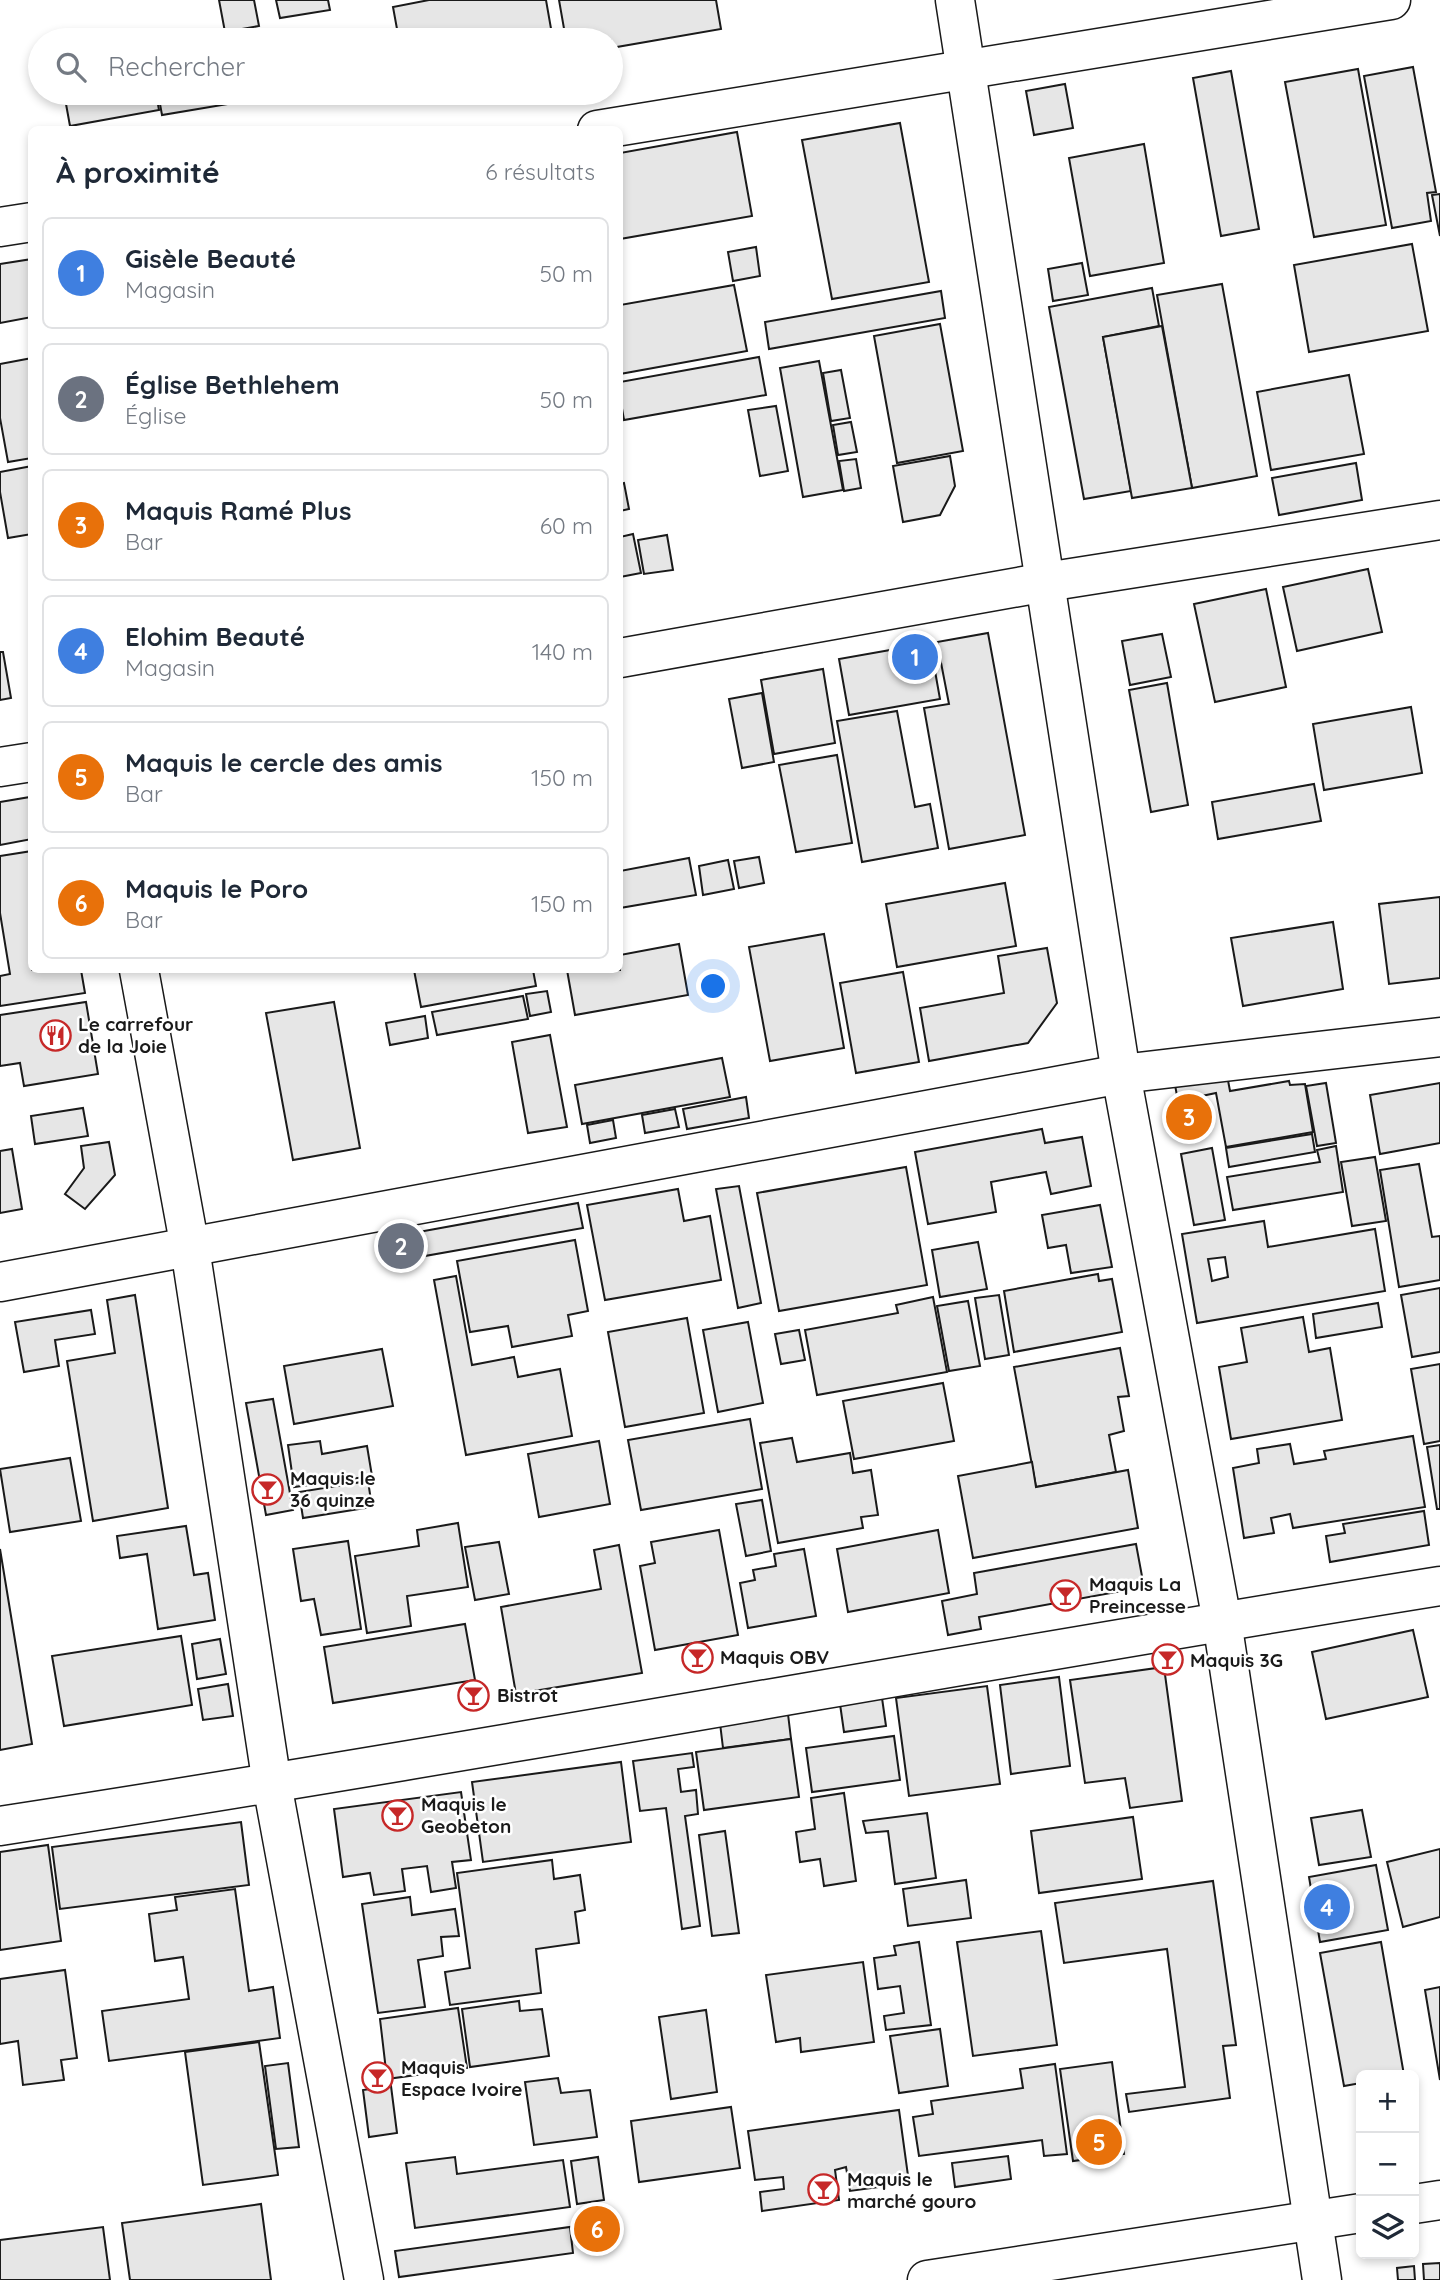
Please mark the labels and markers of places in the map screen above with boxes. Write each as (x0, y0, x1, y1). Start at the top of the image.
pin: 1 (892, 631, 938, 683)
place label: Le carrefour de la Joie (78, 1012, 193, 1058)
restaurant icon: Le carrefour de la Joie (38, 1018, 72, 1052)
pin: 3 (1166, 1091, 1212, 1143)
pin: 2 (378, 1220, 424, 1272)
place label: Maquis le 36 quinze (290, 1466, 376, 1512)
bar icon: Maquis le 36 quinze (250, 1472, 284, 1506)
place label: Maquis La Preincesse (1089, 1572, 1186, 1618)
bar icon: Maquis La Preincesse (1049, 1578, 1083, 1612)
bar icon: Maquis OBV (680, 1640, 714, 1674)
bar icon: Maquis 3G (1150, 1643, 1184, 1677)
place label: Maquis OBV (720, 1645, 829, 1669)
place label: Maquis 3G (1190, 1648, 1283, 1672)
bar icon: Bistrot (457, 1678, 491, 1712)
place label: Bistrot (497, 1683, 558, 1707)
place label: Maquis le Geobeton (421, 1792, 511, 1838)
bar icon: Maquis le Geobeton (381, 1798, 415, 1832)
pin: 4 (1304, 1881, 1350, 1933)
place label: Maquis Espace Ivoire (401, 2055, 523, 2101)
bar icon: Maquis Espace Ivoire (361, 2061, 395, 2095)
pin: 5 (1076, 2116, 1122, 2168)
place label: Maquis le marché gouro (847, 2167, 976, 2213)
bar icon: Maquis le marché gouro (807, 2173, 841, 2207)
pin: 6 (574, 2203, 620, 2255)

